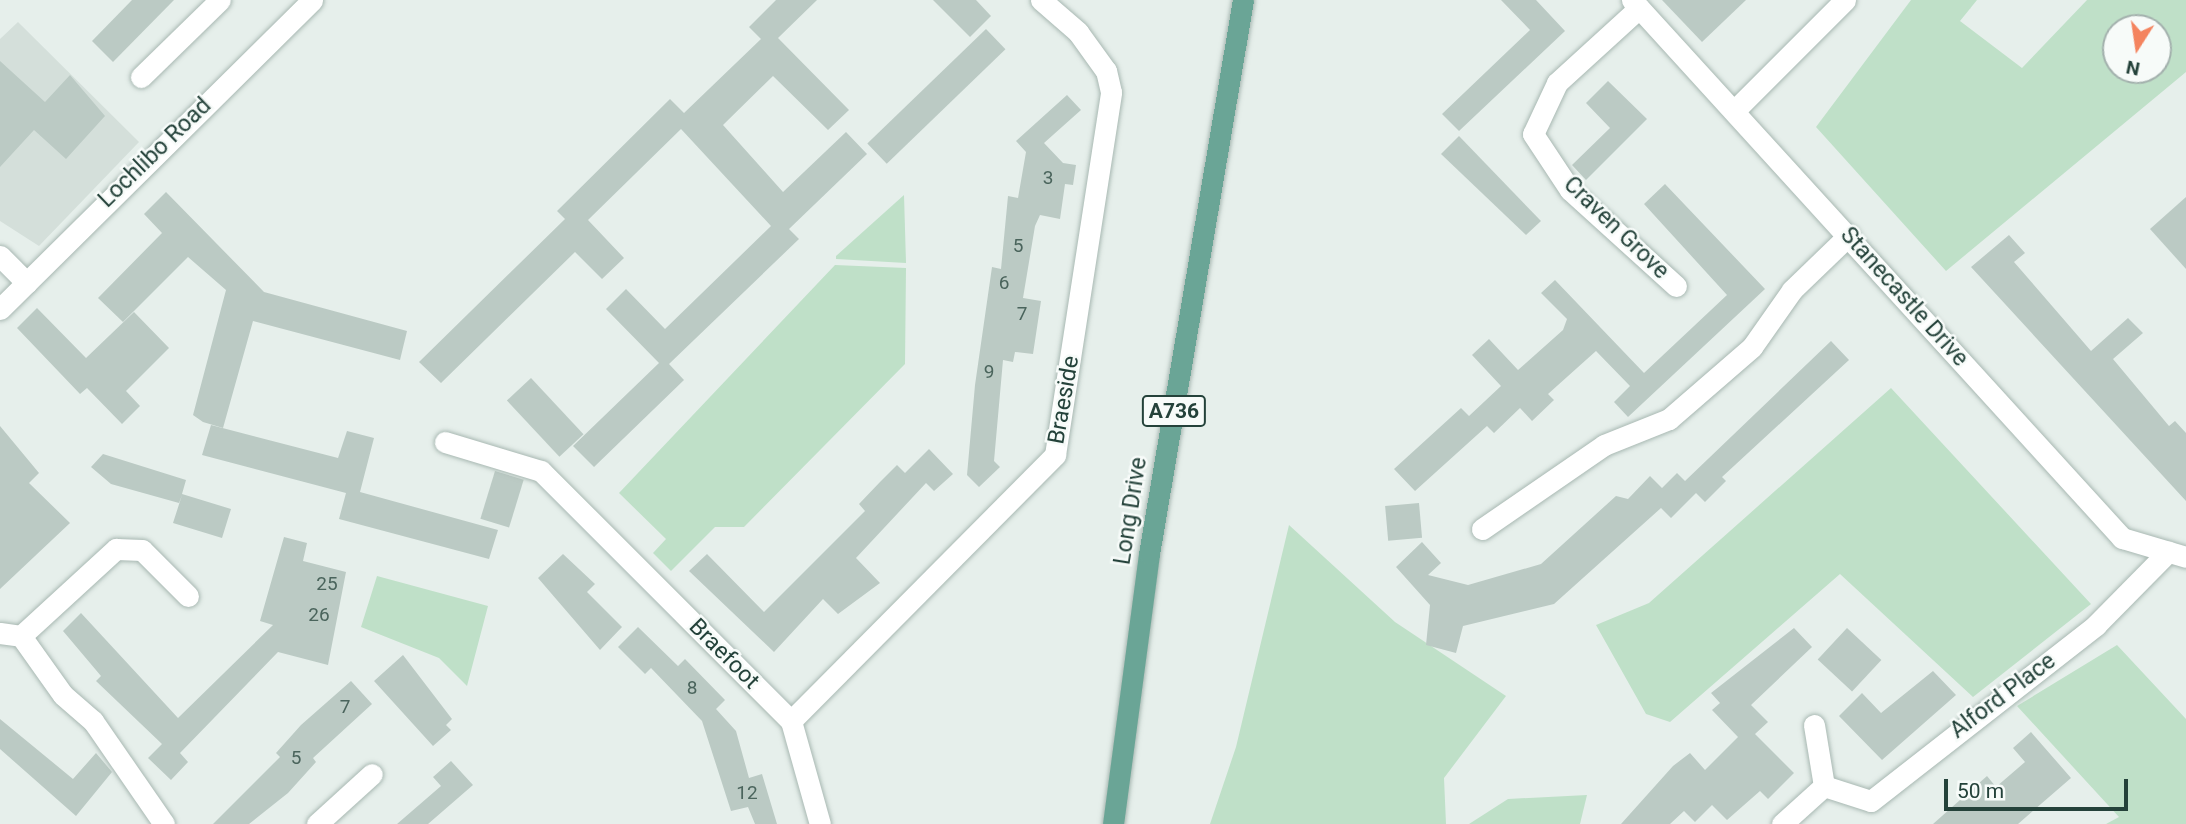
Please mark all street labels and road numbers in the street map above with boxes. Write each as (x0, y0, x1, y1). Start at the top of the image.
street label: Lochlibo Road (93, 92, 217, 214)
street label: Craven Grove (1558, 171, 1674, 285)
street label: Stanecastle Drive (1834, 222, 1974, 372)
street label: Braeside (1043, 354, 1085, 446)
road number: A736 (1141, 394, 1207, 428)
street label: Long Drive (1109, 455, 1153, 567)
street label: Braefoot (683, 613, 765, 695)
street label: Alford Place (1945, 647, 2061, 745)

